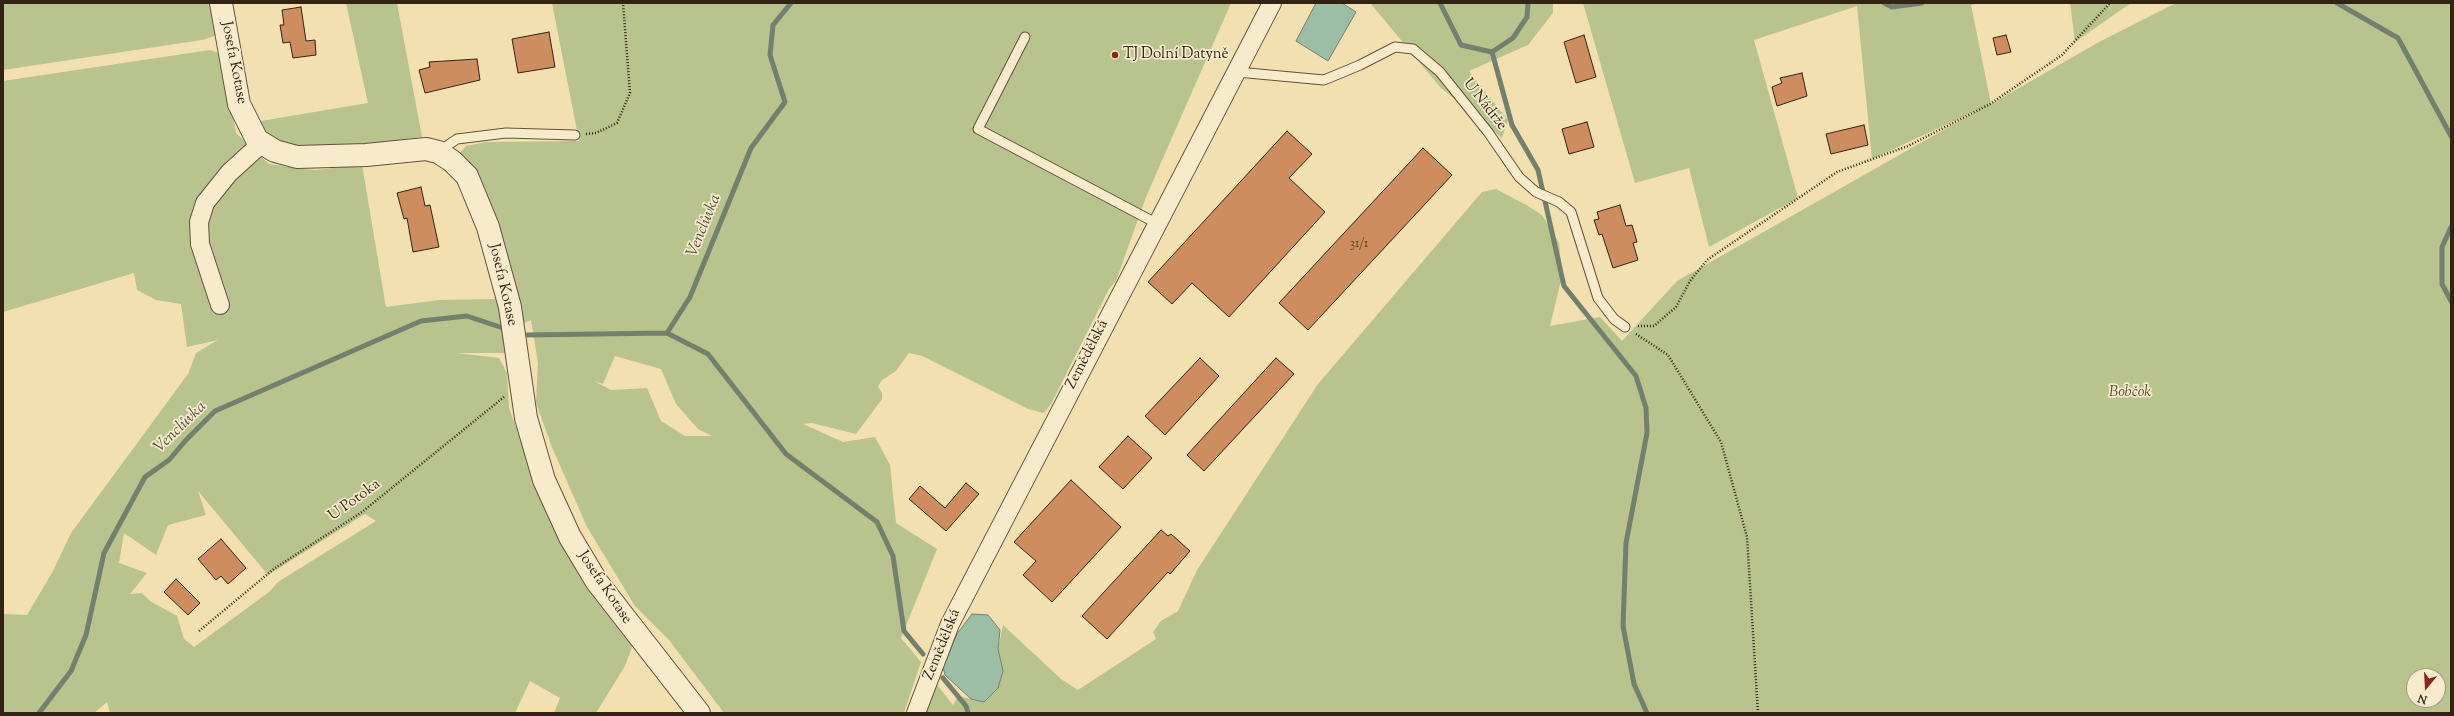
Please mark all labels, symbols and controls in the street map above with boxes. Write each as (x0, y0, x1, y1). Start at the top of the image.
street label: Josefa Kotase (216, 20, 250, 106)
place label: TJ Dolní Datyně (1123, 46, 1229, 64)
marker: TJ Dolní Datyně (1110, 50, 1120, 60)
street label: U Nádrže (1458, 76, 1510, 134)
water label: Venclůvka (684, 192, 726, 260)
house number: 31/1 (1350, 237, 1368, 253)
street label: Josefa Kotase (484, 242, 520, 328)
street label: Zemědělská (1063, 317, 1113, 393)
park label: Bobčok (2109, 384, 2151, 402)
water label: Venclůvka (151, 398, 211, 458)
street label: U Potoka (326, 476, 384, 526)
street label: Josefa Kotase (573, 548, 635, 628)
street label: Zemědělská (921, 607, 965, 683)
north arrow (2406, 668, 2446, 708)
text: N (2416, 689, 2429, 707)

